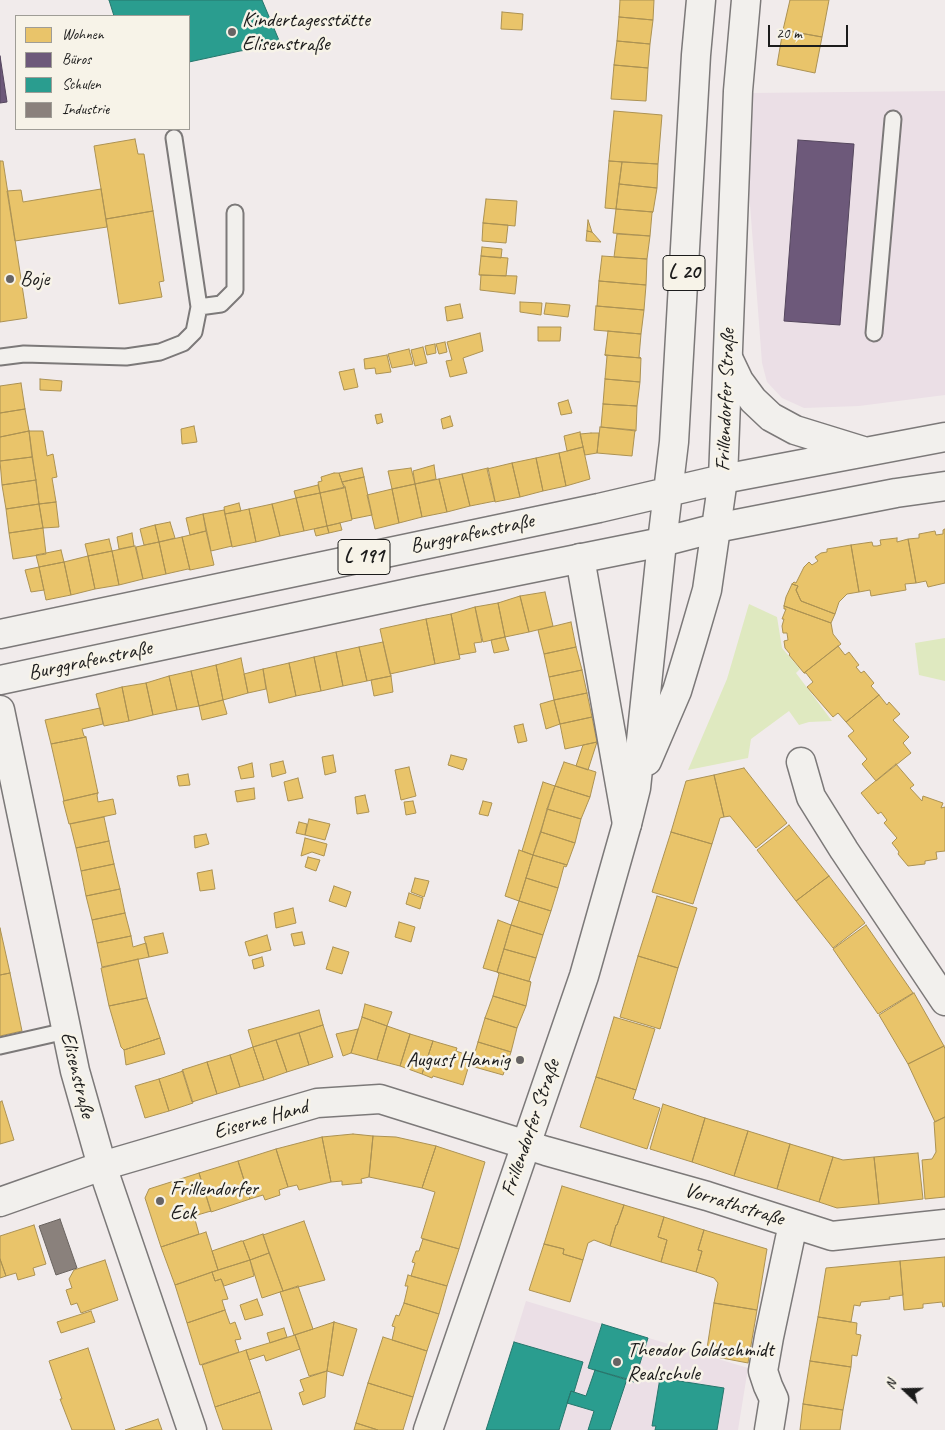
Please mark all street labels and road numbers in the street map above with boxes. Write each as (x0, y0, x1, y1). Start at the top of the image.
road number: L 20 (663, 256, 705, 290)
street label: Frillendorfer Straße (711, 328, 741, 472)
street label: Burggrafenstraße (408, 509, 536, 559)
road number: L 191 (338, 540, 390, 574)
street label: Burggrafenstraße (26, 636, 154, 686)
street label: Elisenstraße (54, 1030, 100, 1120)
street label: Frillendorfer Straße (496, 1056, 566, 1200)
street label: Eiserne Hand (211, 1095, 311, 1145)
street label: Vorrathstraße (681, 1178, 787, 1232)

